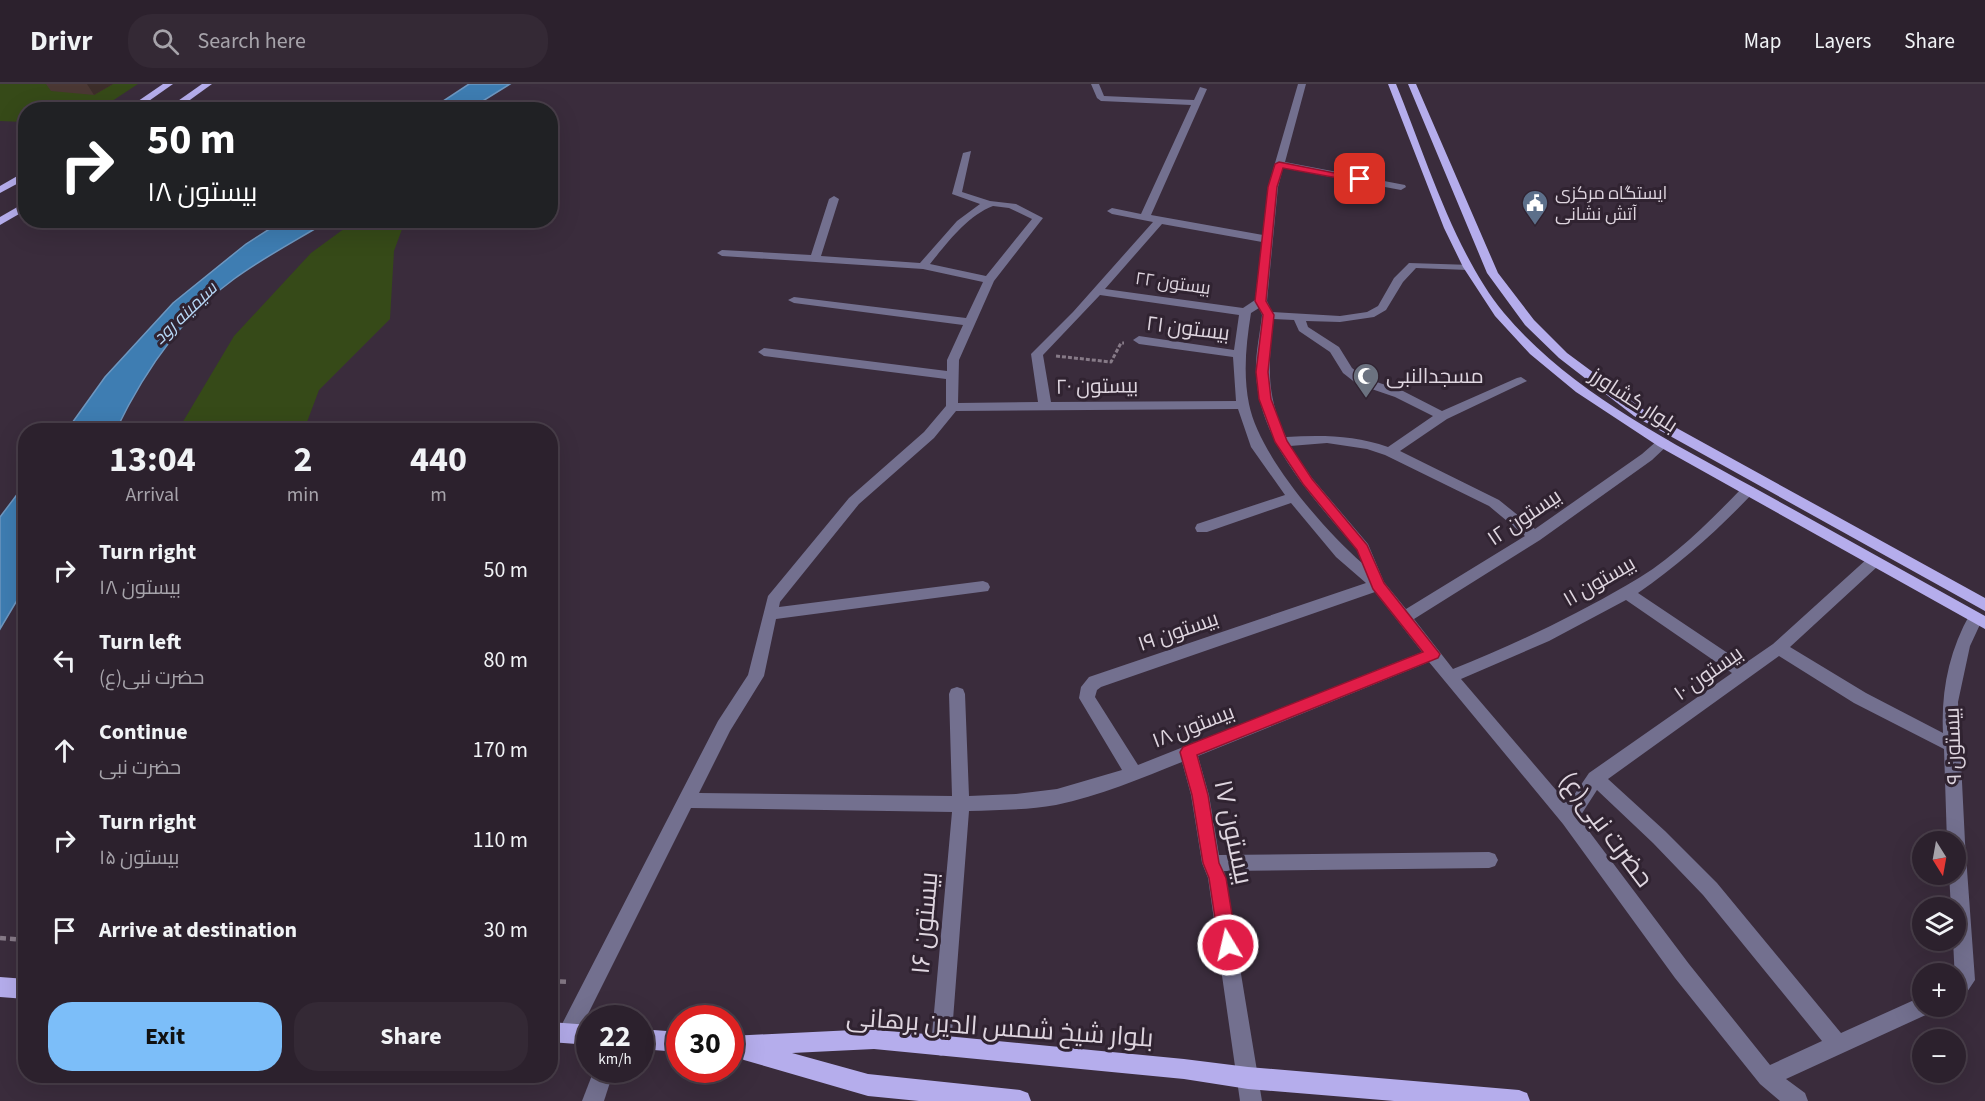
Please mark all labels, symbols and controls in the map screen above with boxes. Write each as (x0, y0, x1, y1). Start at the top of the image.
search box (128, 14, 548, 68)
text: Drivr (30, 21, 92, 61)
icon: search (149, 25, 182, 58)
text: Search here (197, 25, 306, 57)
text: Map (1744, 26, 1781, 56)
text: Layers (1814, 26, 1871, 56)
text: Share (1904, 26, 1955, 56)
text: 50 m (147, 110, 236, 170)
icon: right (48, 126, 126, 204)
pin (1334, 153, 1385, 204)
icon: arrive (1343, 162, 1376, 195)
text: بیستون ۱۸ (147, 173, 258, 212)
place label: ایستگاه مرکزی آتش نشانی (1555, 181, 1667, 227)
public building icon: ایستگاه مرکزی آتش نشانی (1520, 188, 1550, 226)
street label: بیستون ۲۲ (1134, 266, 1212, 301)
water label: سیمینه رود (148, 276, 224, 350)
street label: بیستون ۲۱ (1145, 308, 1231, 348)
street label: بلوار کشاورز (1583, 360, 1684, 440)
mosque icon: مسجدالنبی (1351, 361, 1381, 399)
place label: مسجدالنبی (1386, 361, 1484, 391)
street label: بیستون ۲۰ (1055, 370, 1139, 402)
text: 13:04 (109, 434, 196, 485)
text: 2 (293, 434, 312, 485)
text: 440 (410, 434, 467, 485)
text: Arrival (125, 481, 179, 509)
text: min (287, 481, 319, 509)
text: m (430, 481, 447, 509)
street label: بیستون ۱۲ (1481, 481, 1567, 553)
text: Turn right (99, 536, 196, 568)
street label: بیستون ۱۱ (1557, 548, 1641, 614)
icon: right (48, 554, 81, 587)
text: 50 m (483, 554, 528, 586)
text: بیستون ۱۸ (99, 574, 181, 602)
street label: بیستون ۱۹ (1134, 603, 1222, 659)
text: Turn left (99, 626, 181, 658)
street label: بیستون ۱۰ (1667, 638, 1749, 708)
icon: left (48, 644, 81, 677)
text: 80 m (483, 644, 528, 676)
text: حضرت نبی(ع) (99, 664, 204, 692)
street label: بیستون ۱۸ (1148, 697, 1238, 755)
street label: بیستون ۹ (1937, 707, 1969, 785)
text: Continue (99, 716, 188, 748)
icon: ahead (48, 734, 81, 767)
text: 170 m (473, 734, 528, 766)
text: حضرت نبی (99, 754, 181, 782)
street label: حضرت نبی(ع) (1551, 763, 1663, 895)
street label: بیستون ۱۷ (1204, 776, 1263, 888)
text: Turn right (99, 806, 196, 838)
icon: right (48, 824, 81, 857)
text: 110 m (473, 824, 528, 856)
north arrow (1912, 831, 1966, 885)
map controls (1912, 831, 1966, 1083)
text: بیستون ۱۵ (99, 844, 179, 872)
street label: بیستون ۱۶ (902, 870, 947, 976)
button: layers (1912, 897, 1966, 951)
position arrow (1196, 913, 1260, 977)
icon: arrive (48, 914, 81, 947)
text: Arrive at destination (99, 914, 297, 946)
text: 30 m (483, 914, 528, 946)
button: + (1912, 963, 1966, 1017)
street label: بلوار شیخ شمس الدین برهانی (845, 998, 1155, 1057)
button: Exit (48, 1002, 282, 1071)
button: Share (294, 1002, 528, 1071)
speed limit sign: 30 (666, 1005, 744, 1083)
text: 22 (599, 1015, 631, 1058)
button: − (1912, 1029, 1966, 1083)
text: km/h (598, 1049, 632, 1070)

